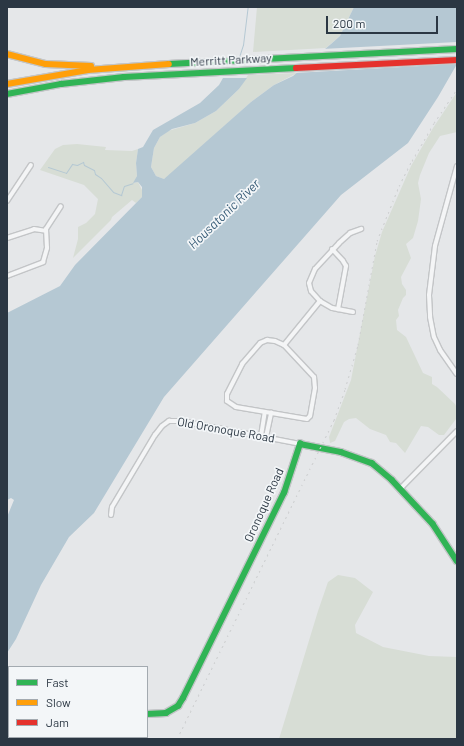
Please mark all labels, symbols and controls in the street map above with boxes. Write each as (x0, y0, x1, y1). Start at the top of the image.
scale bar (328, 8, 440, 34)
text: 200 m (333, 16, 365, 30)
street label: Merritt Parkway (190, 51, 272, 69)
water label: Housatonic River (185, 176, 263, 252)
street label: Old Oronoque Road (176, 414, 276, 446)
street label: Oronoque Road (241, 466, 287, 544)
legend (8, 666, 148, 738)
text: Fast (46, 675, 69, 689)
text: Slow (46, 695, 71, 709)
text: Jam (46, 715, 69, 729)

